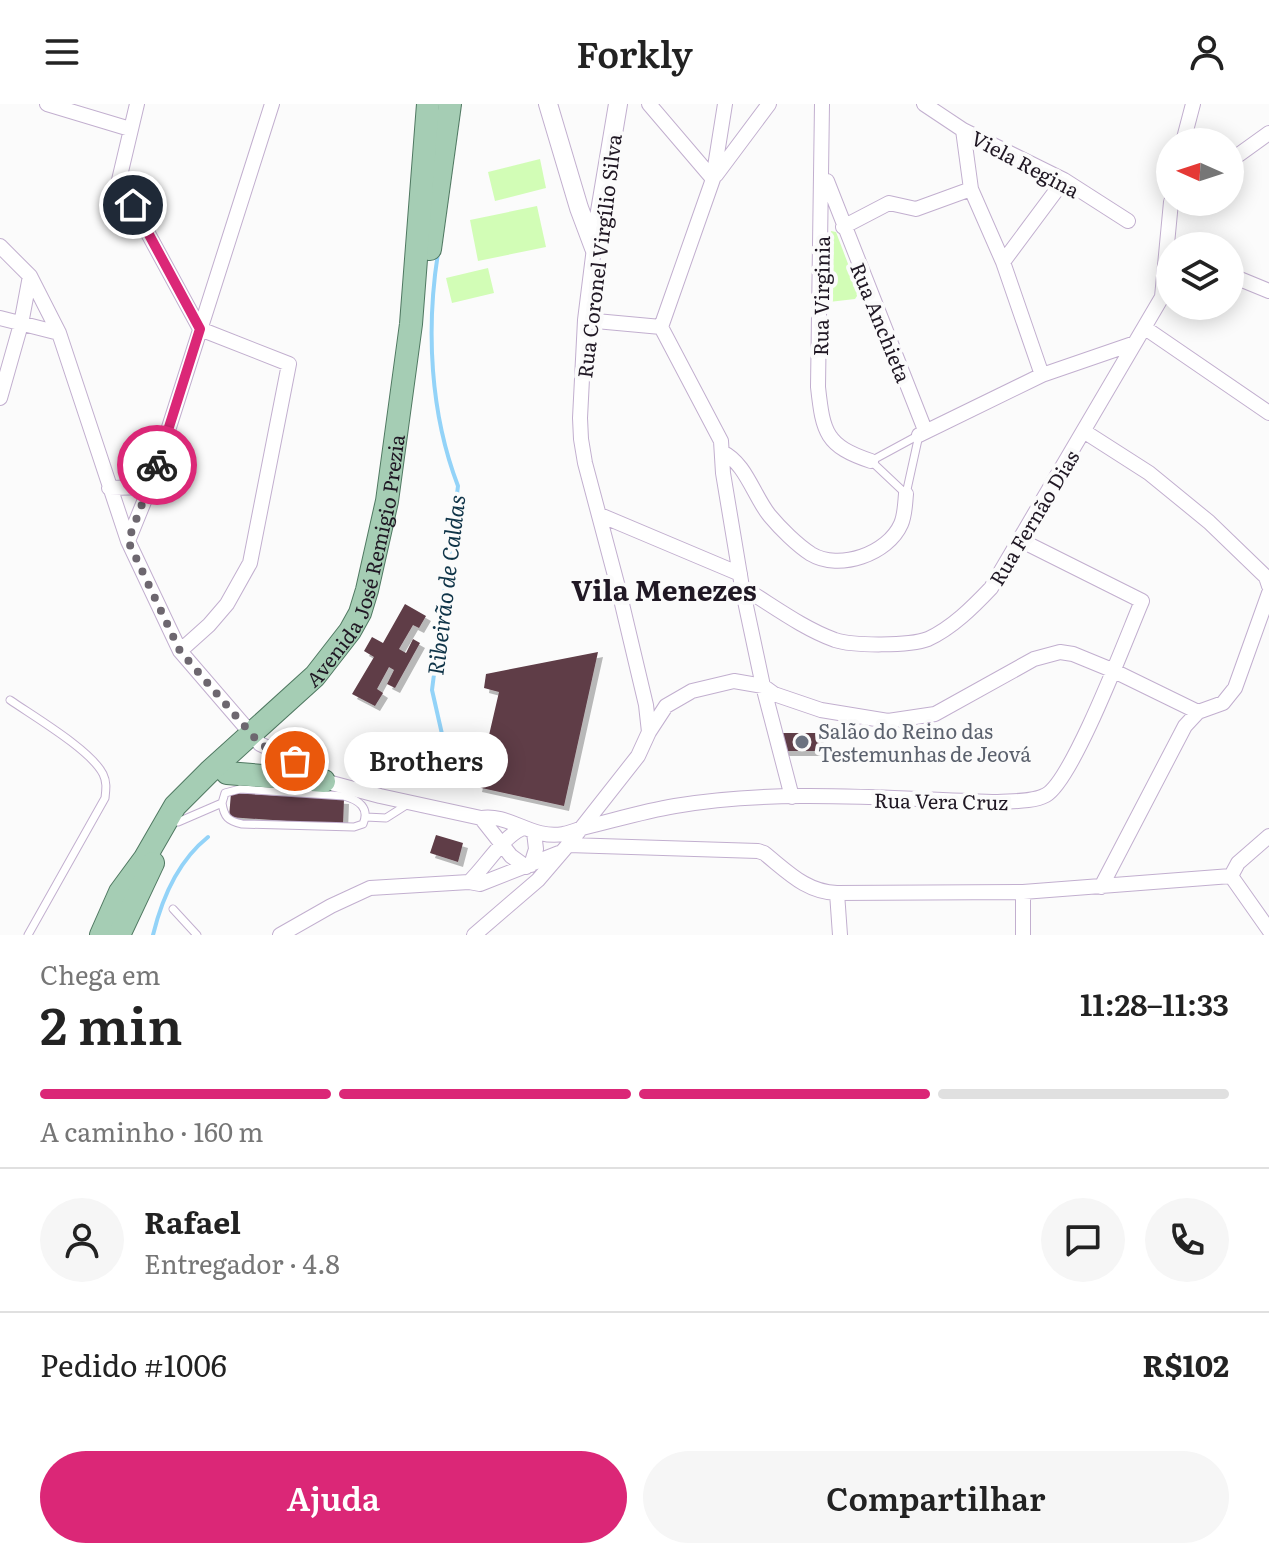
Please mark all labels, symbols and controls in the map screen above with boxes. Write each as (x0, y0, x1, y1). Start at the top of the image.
text: Forkly (576, 26, 693, 79)
icon: menu (40, 30, 84, 74)
icon: person (1185, 30, 1229, 74)
street label: Viela Regina (966, 122, 1086, 204)
north arrow (1156, 128, 1244, 216)
map controls (1156, 128, 1244, 320)
street label: Rua Coronel Virgílio Silva (568, 132, 628, 380)
pin (99, 171, 167, 239)
icon: home (111, 183, 155, 227)
button: layers (1156, 232, 1244, 320)
street label: Rua Virginia (804, 235, 836, 356)
street label: Rua Anchieta (844, 258, 920, 387)
courier (117, 425, 197, 505)
street label: Avenida José Remigio Prezia (298, 432, 411, 693)
icon: bike (135, 443, 179, 487)
street label: Rua Fernão Dias (981, 444, 1085, 590)
water label: Ribeirão de Caldas (418, 493, 472, 677)
district label: Vila Menezes (571, 568, 757, 610)
place label: Salão do Reino das Testemunhas de Jeová (818, 715, 1031, 768)
pin (261, 727, 329, 795)
callout: Brothers (343, 733, 507, 789)
marker: Salão do Reino das Testemunhas de Jeová (793, 733, 811, 751)
icon: bag (273, 739, 317, 783)
text: Brothers (369, 740, 483, 779)
street label: Rua Vera Cruz (874, 784, 1009, 816)
text: Chega em (40, 954, 160, 993)
text: 11:28–11:33 (1080, 981, 1229, 1025)
text: 2 min (40, 984, 183, 1061)
text: A caminho · 160 m (40, 1111, 263, 1150)
button: person (40, 1198, 124, 1282)
button: chat (1041, 1198, 1125, 1282)
button: phone (1145, 1198, 1229, 1282)
text: Rafael (144, 1199, 241, 1243)
text: Entregador · 4.8 (144, 1243, 340, 1282)
text: Pedido #1006 (40, 1342, 227, 1386)
text: R$102 (1142, 1342, 1229, 1386)
button: Ajuda (40, 1451, 627, 1543)
button: Compartilhar (643, 1451, 1229, 1543)

